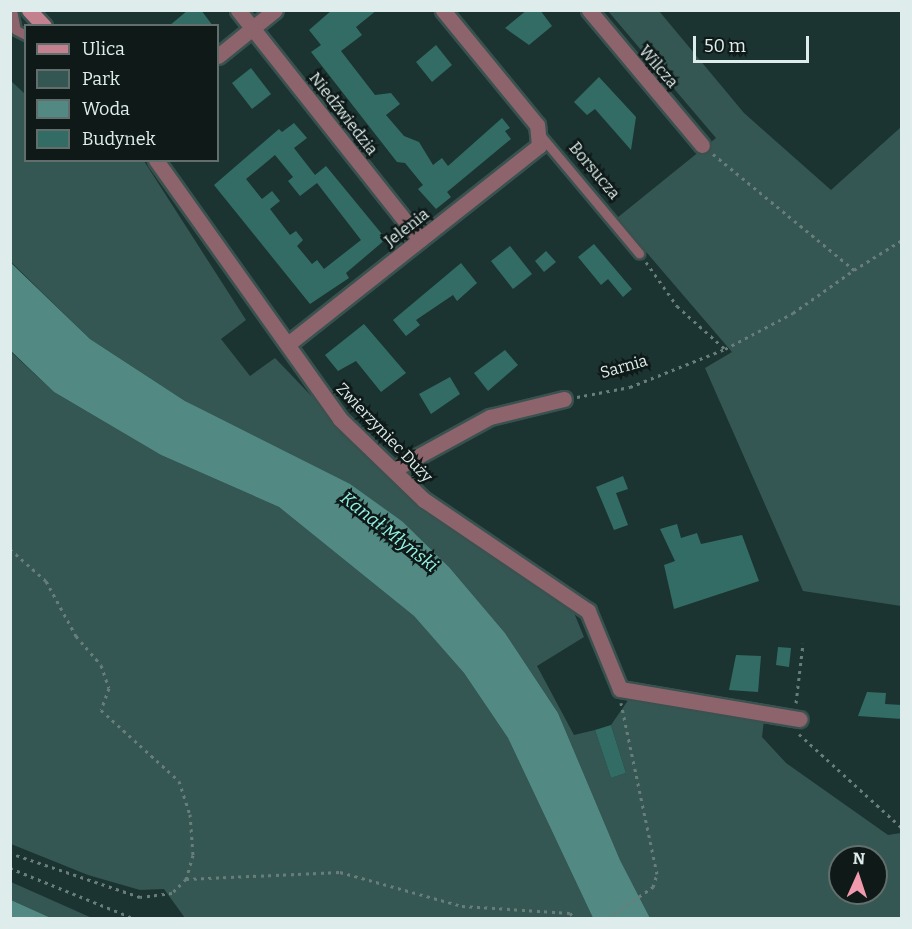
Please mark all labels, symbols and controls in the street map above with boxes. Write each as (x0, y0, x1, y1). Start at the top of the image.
legend (24, 24, 219, 162)
scale bar (696, 24, 812, 62)
text: 50 m (704, 35, 746, 57)
text: Ulica (82, 38, 125, 60)
street label: Wilcza (634, 42, 682, 92)
text: Park (82, 68, 120, 90)
street label: Niedźwiedzia (305, 69, 381, 159)
text: Woda (82, 98, 130, 120)
text: Budynek (82, 128, 156, 150)
street label: Borsucza (565, 139, 623, 203)
street label: Jelenia (381, 205, 433, 251)
street label: Sarnia (598, 351, 650, 383)
street label: Zwierzyniec Duży (332, 379, 436, 487)
water label: Kanał Młyński (336, 487, 442, 577)
north arrow (828, 845, 888, 905)
text: N (852, 849, 866, 868)

